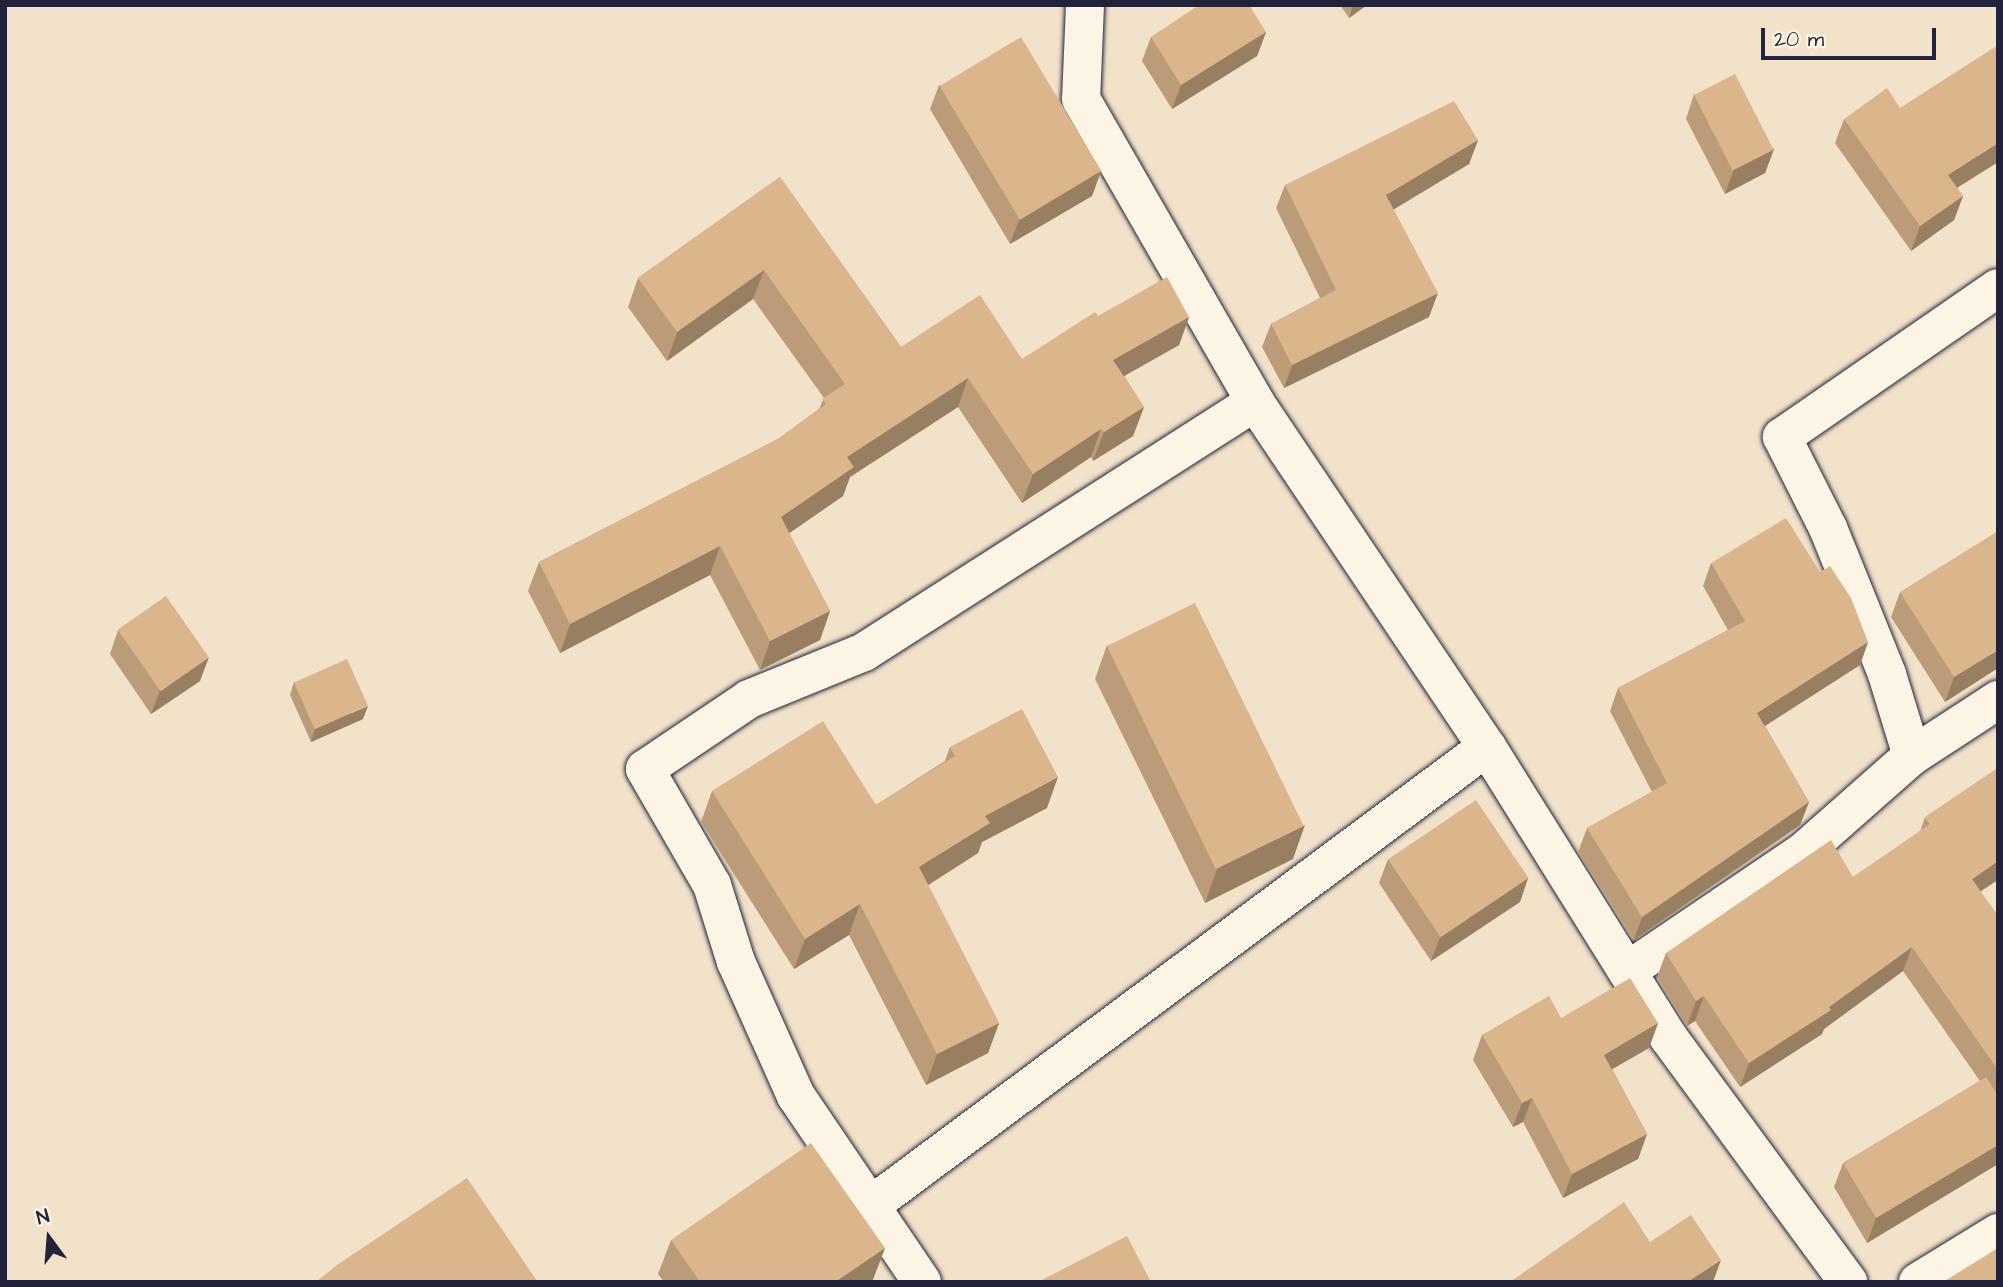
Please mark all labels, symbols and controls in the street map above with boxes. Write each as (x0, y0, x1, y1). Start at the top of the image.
scale bar (1765, 14, 1940, 58)
text: 20 m (1774, 25, 1824, 54)
north arrow (14, 1203, 84, 1273)
text: N (34, 1203, 53, 1232)

